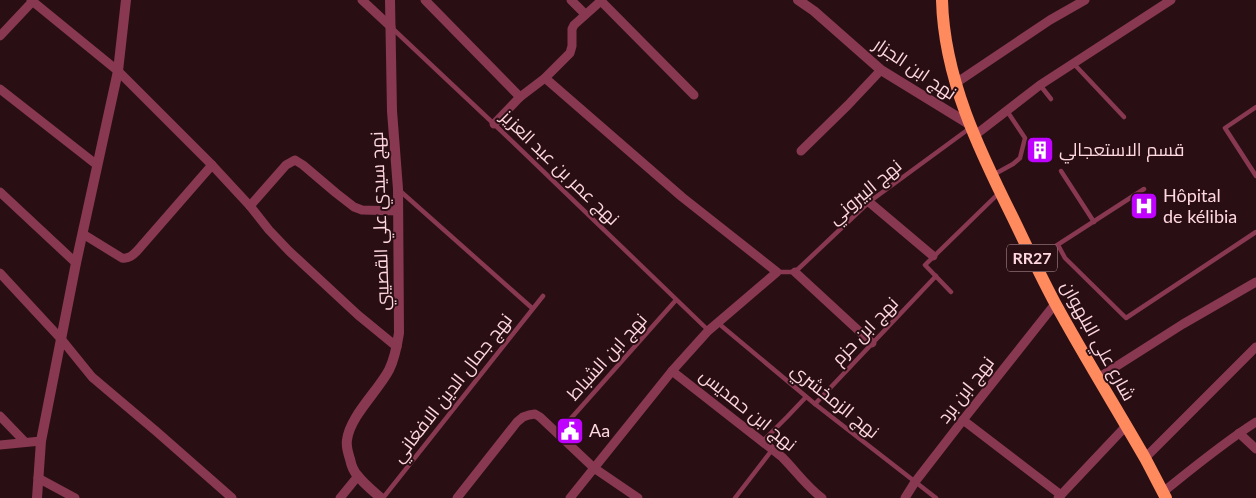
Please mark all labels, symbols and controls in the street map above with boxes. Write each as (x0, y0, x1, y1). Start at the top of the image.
street label: نهج ابن الجزار (868, 32, 961, 106)
street label: نهج عمر بن عبد العزيز (495, 105, 624, 231)
street label: نهج سيدي علي القصيبي (365, 131, 397, 311)
building icon: قسم الاستعجالي (1025, 135, 1055, 165)
place label: قسم الاستعجالي (1059, 138, 1184, 164)
street label: نهج البيروني (823, 154, 908, 231)
place label: Hôpital de kélibia (1163, 184, 1237, 227)
hospital icon: Hôpital de kélibia (1129, 191, 1159, 221)
road number: RR27 (1007, 244, 1057, 272)
street label: شارع علي البلهوان (1053, 277, 1141, 406)
street label: نهج ابن حزم (826, 292, 904, 370)
street label: نهج ابن الشباط (562, 308, 652, 406)
street label: نهج جمال الدين الافغاني (386, 309, 519, 469)
street label: نهج ابن برد (932, 352, 1000, 428)
street label: نهج الزمخشري (785, 358, 884, 446)
street label: نهج ابن حمديس (694, 363, 802, 457)
public building icon: Aa (555, 416, 585, 446)
place label: Aa (589, 419, 610, 441)

